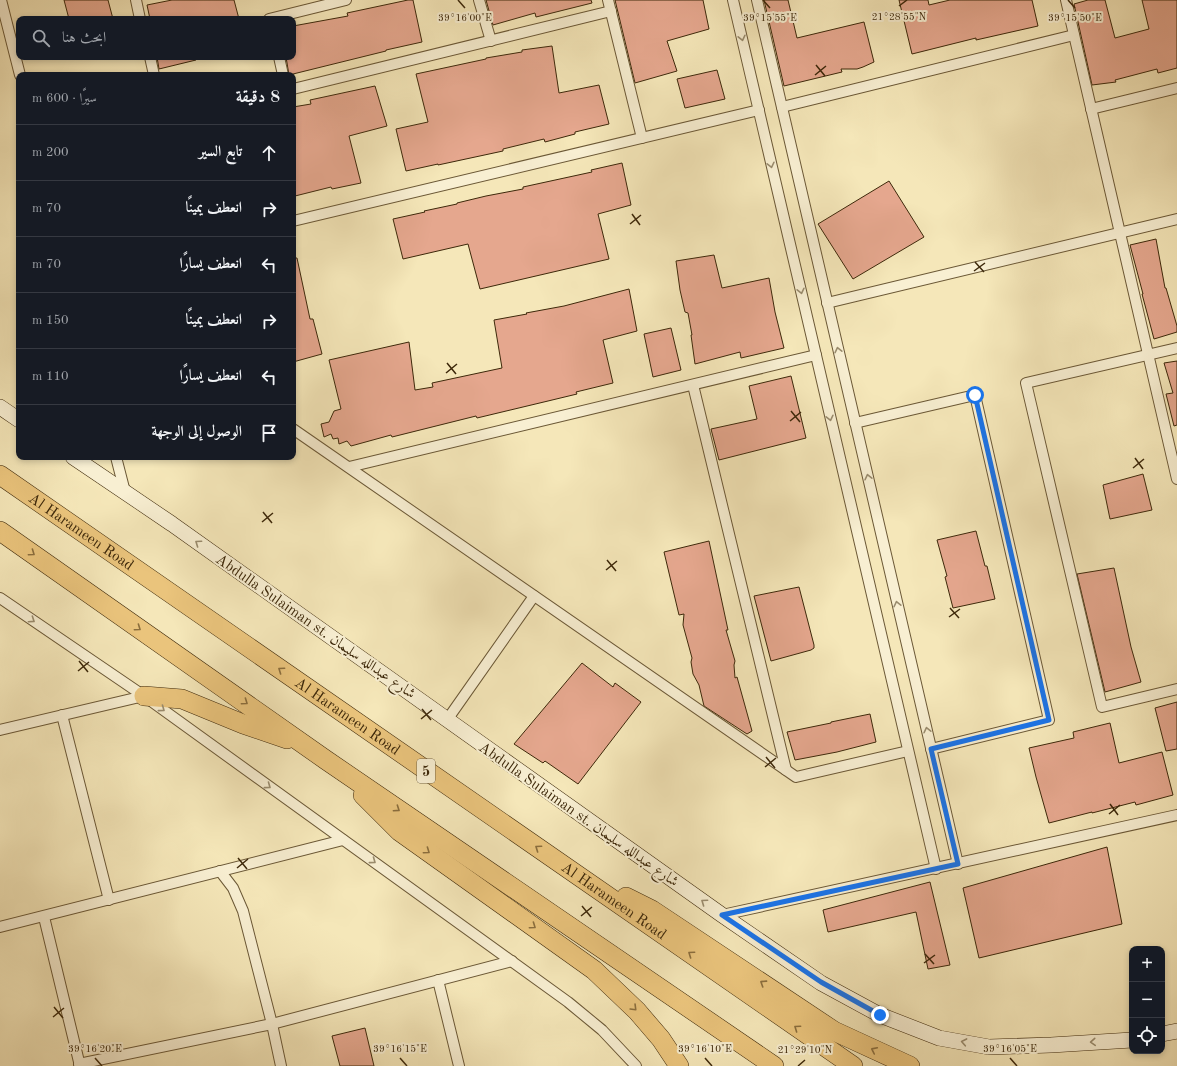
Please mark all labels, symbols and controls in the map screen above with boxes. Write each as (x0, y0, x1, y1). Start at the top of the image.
text: 21°28'55"N (872, 12, 927, 22)
text: 39°16'00"E (438, 13, 492, 23)
text: 39°15'55"E (743, 13, 797, 23)
text: 39°15'50"E (1048, 13, 1102, 23)
search box (16, 16, 296, 60)
icon: search (30, 27, 52, 49)
text: ابحث هنا (62, 31, 106, 46)
one-way arrow (737, 35, 745, 41)
text: 8 دقيقة (236, 89, 280, 106)
text: سيرًا · 600 m (32, 92, 97, 105)
icon: ahead (258, 142, 280, 164)
text: تابع السير (199, 145, 242, 160)
text: 200 m (32, 146, 69, 159)
one-way arrow (767, 161, 775, 168)
icon: right (258, 198, 280, 220)
text: انعطف يمينًا (186, 201, 242, 216)
text: 70 m (32, 202, 61, 215)
icon: left (258, 254, 280, 276)
text: انعطف يسارًا (180, 257, 242, 272)
text: 70 m (32, 258, 61, 271)
one-way arrow (796, 288, 804, 294)
icon: right (258, 310, 280, 332)
text: انعطف يمينًا (186, 313, 242, 328)
text: 150 m (32, 314, 69, 327)
one-way arrow (835, 347, 843, 354)
icon: left (258, 366, 280, 388)
text: انعطف يسارًا (180, 369, 242, 384)
text: 110 m (32, 370, 69, 383)
route start (966, 386, 984, 404)
one-way arrow (826, 415, 834, 421)
icon: arrive (258, 422, 280, 444)
text: الوصول إلى الوجهة (151, 425, 242, 440)
one-way arrow (864, 474, 872, 480)
street label: Al Harameen Road (25, 491, 136, 574)
one-way arrow (196, 541, 203, 548)
one-way arrow (28, 548, 35, 556)
street label: Abdulla Sulaiman st. شارع عبدالله سليمان (210, 552, 418, 705)
one-way arrow (894, 600, 902, 607)
one-way arrow (28, 615, 35, 623)
one-way arrow (134, 623, 141, 630)
one-way arrow (278, 667, 285, 675)
street label: Al Harameen Road (292, 676, 402, 759)
one-way arrow (241, 697, 248, 705)
one-way arrow (158, 705, 165, 712)
one-way arrow (923, 727, 931, 733)
street label: Abdulla Sulaiman st. شارع عبدالله سليمان (473, 740, 681, 893)
road number: 5 (417, 759, 435, 783)
one-way arrow (263, 781, 270, 788)
one-way arrow (393, 804, 400, 811)
one-way arrow (423, 846, 430, 853)
one-way arrow (535, 846, 542, 853)
one-way arrow (369, 856, 376, 863)
street label: Al Harameen Road (558, 860, 669, 943)
one-way arrow (701, 900, 708, 907)
one-way arrow (529, 921, 536, 928)
map controls (1129, 946, 1165, 1054)
button: + (1129, 946, 1165, 982)
one-way arrow (688, 952, 695, 959)
one-way arrow (760, 980, 767, 988)
button: − (1129, 982, 1165, 1018)
one-way arrow (629, 1003, 637, 1011)
route end (871, 1006, 889, 1024)
button: locate (1129, 1018, 1165, 1054)
one-way arrow (795, 1026, 802, 1033)
one-way arrow (1090, 1038, 1096, 1047)
one-way arrow (961, 1039, 967, 1047)
text: 39°16'20"E (68, 1044, 122, 1054)
text: 39°16'15"E (373, 1044, 427, 1054)
text: 39°16'10"E (678, 1044, 732, 1054)
text: 39°16'05"E (983, 1044, 1037, 1054)
text: 21°29'10"N (778, 1045, 833, 1055)
one-way arrow (871, 1047, 879, 1055)

